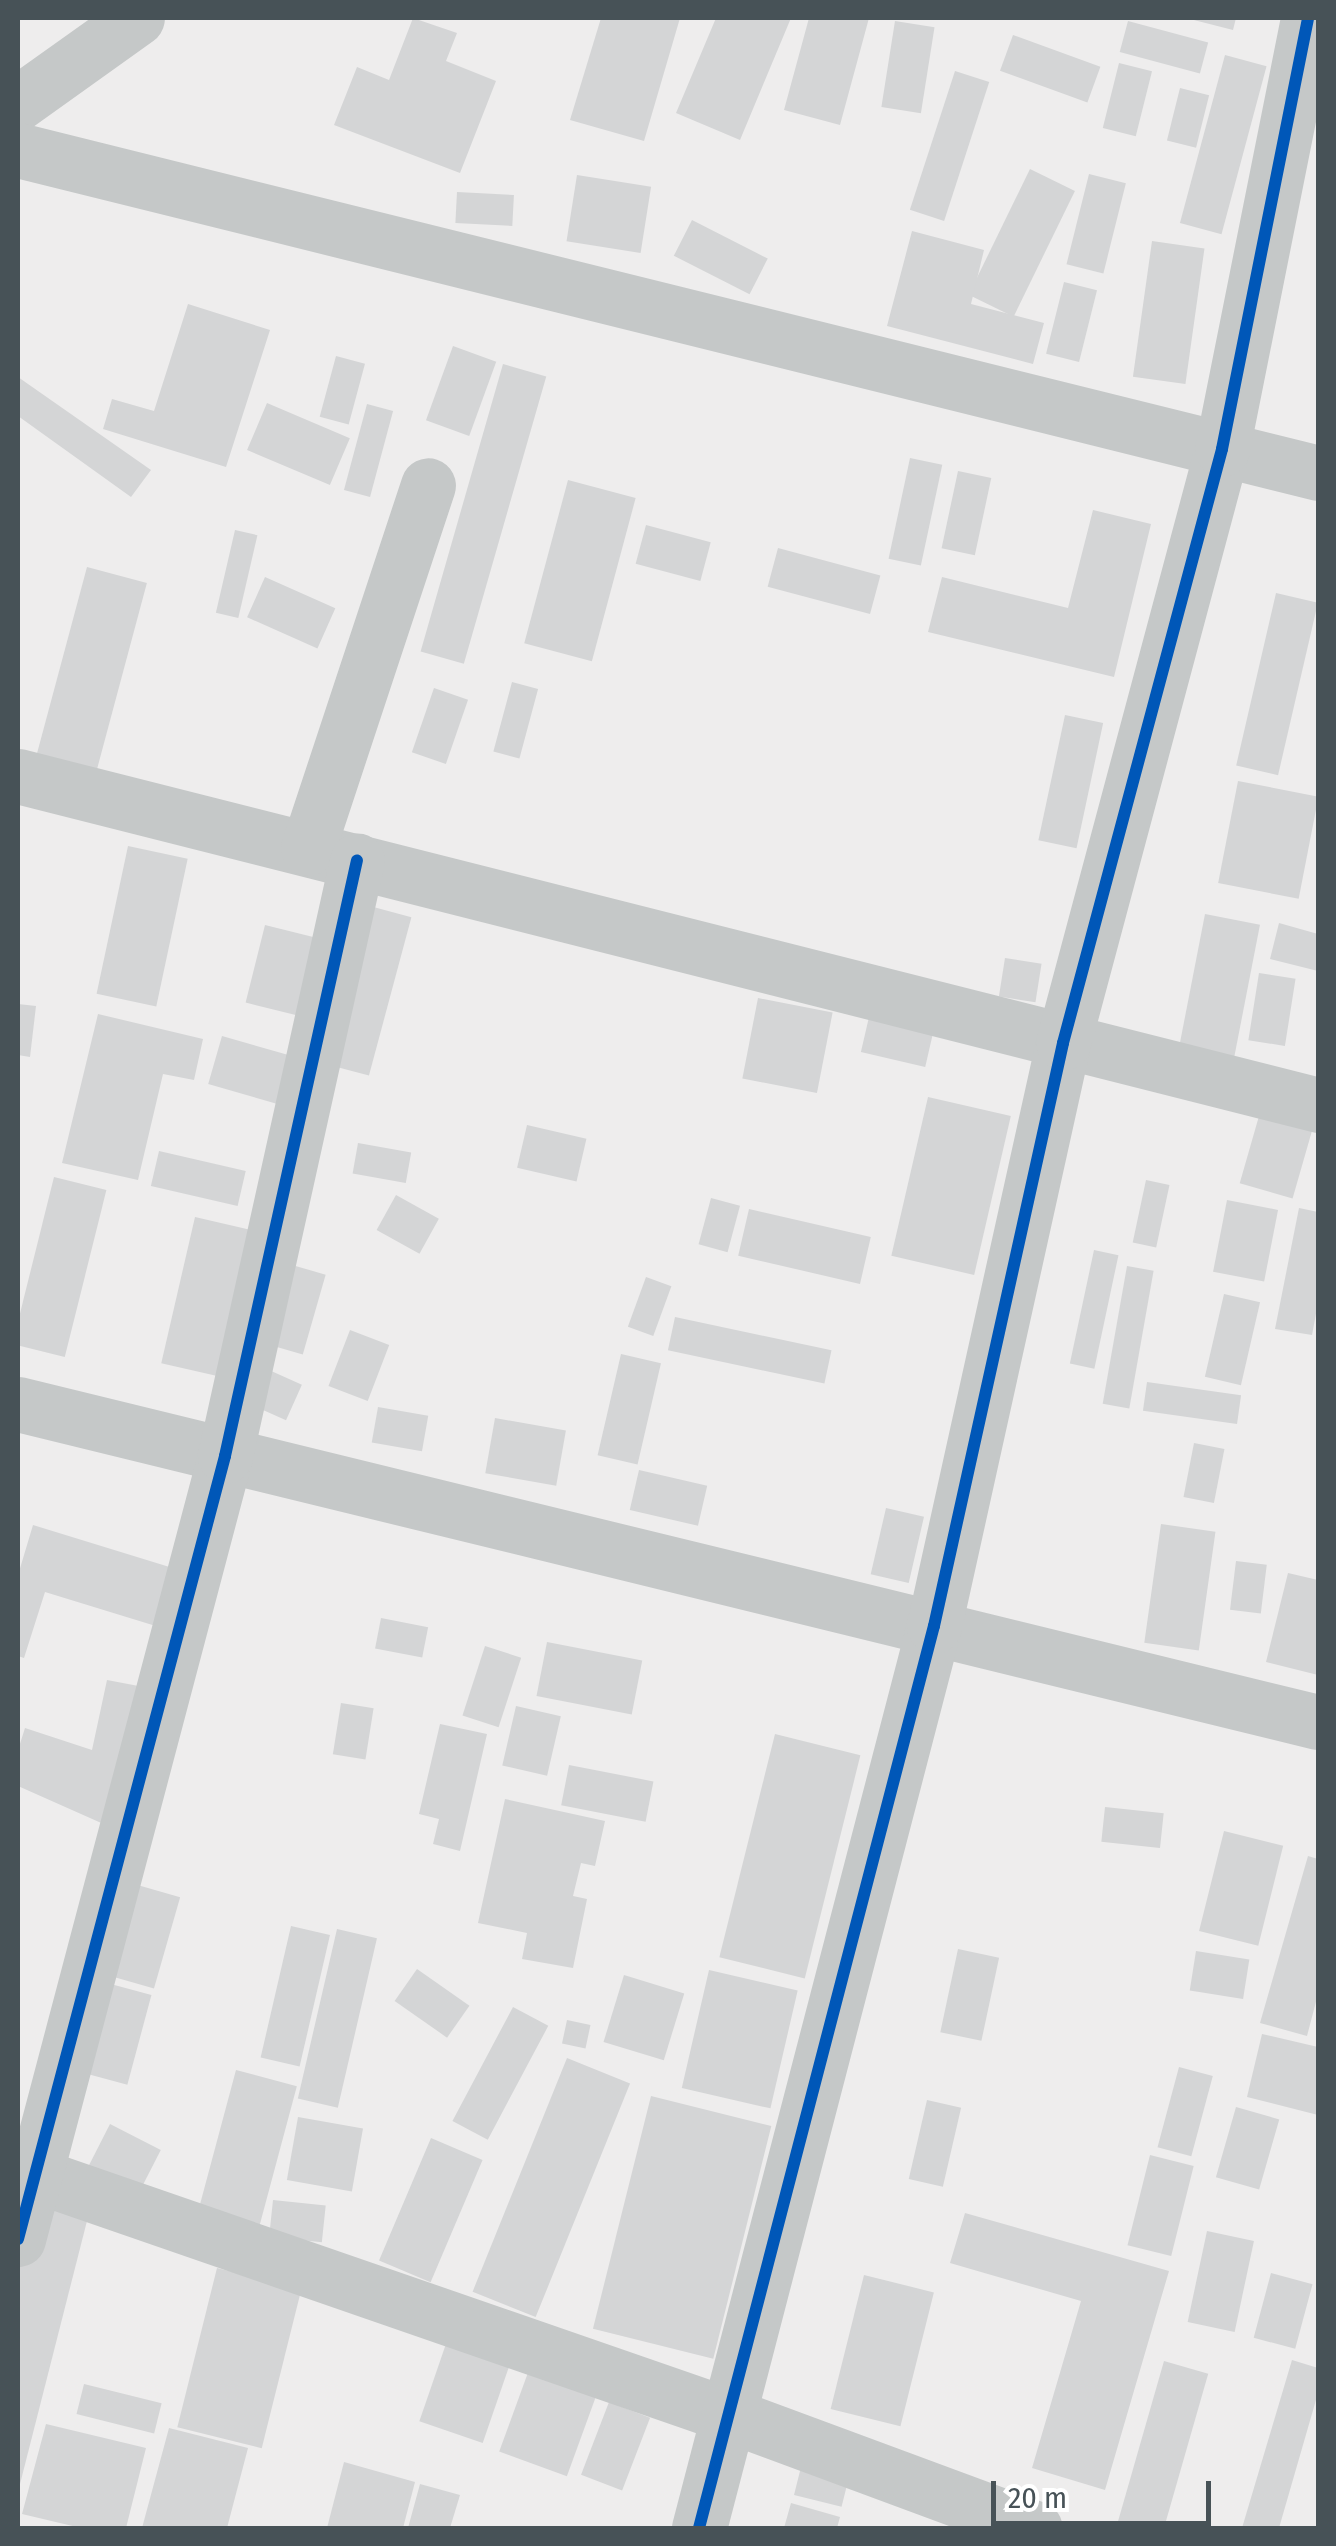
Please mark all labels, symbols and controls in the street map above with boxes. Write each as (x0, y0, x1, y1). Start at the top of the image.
scale bar (996, 2461, 1216, 2523)
text: 20 m (1008, 2480, 1067, 2516)

